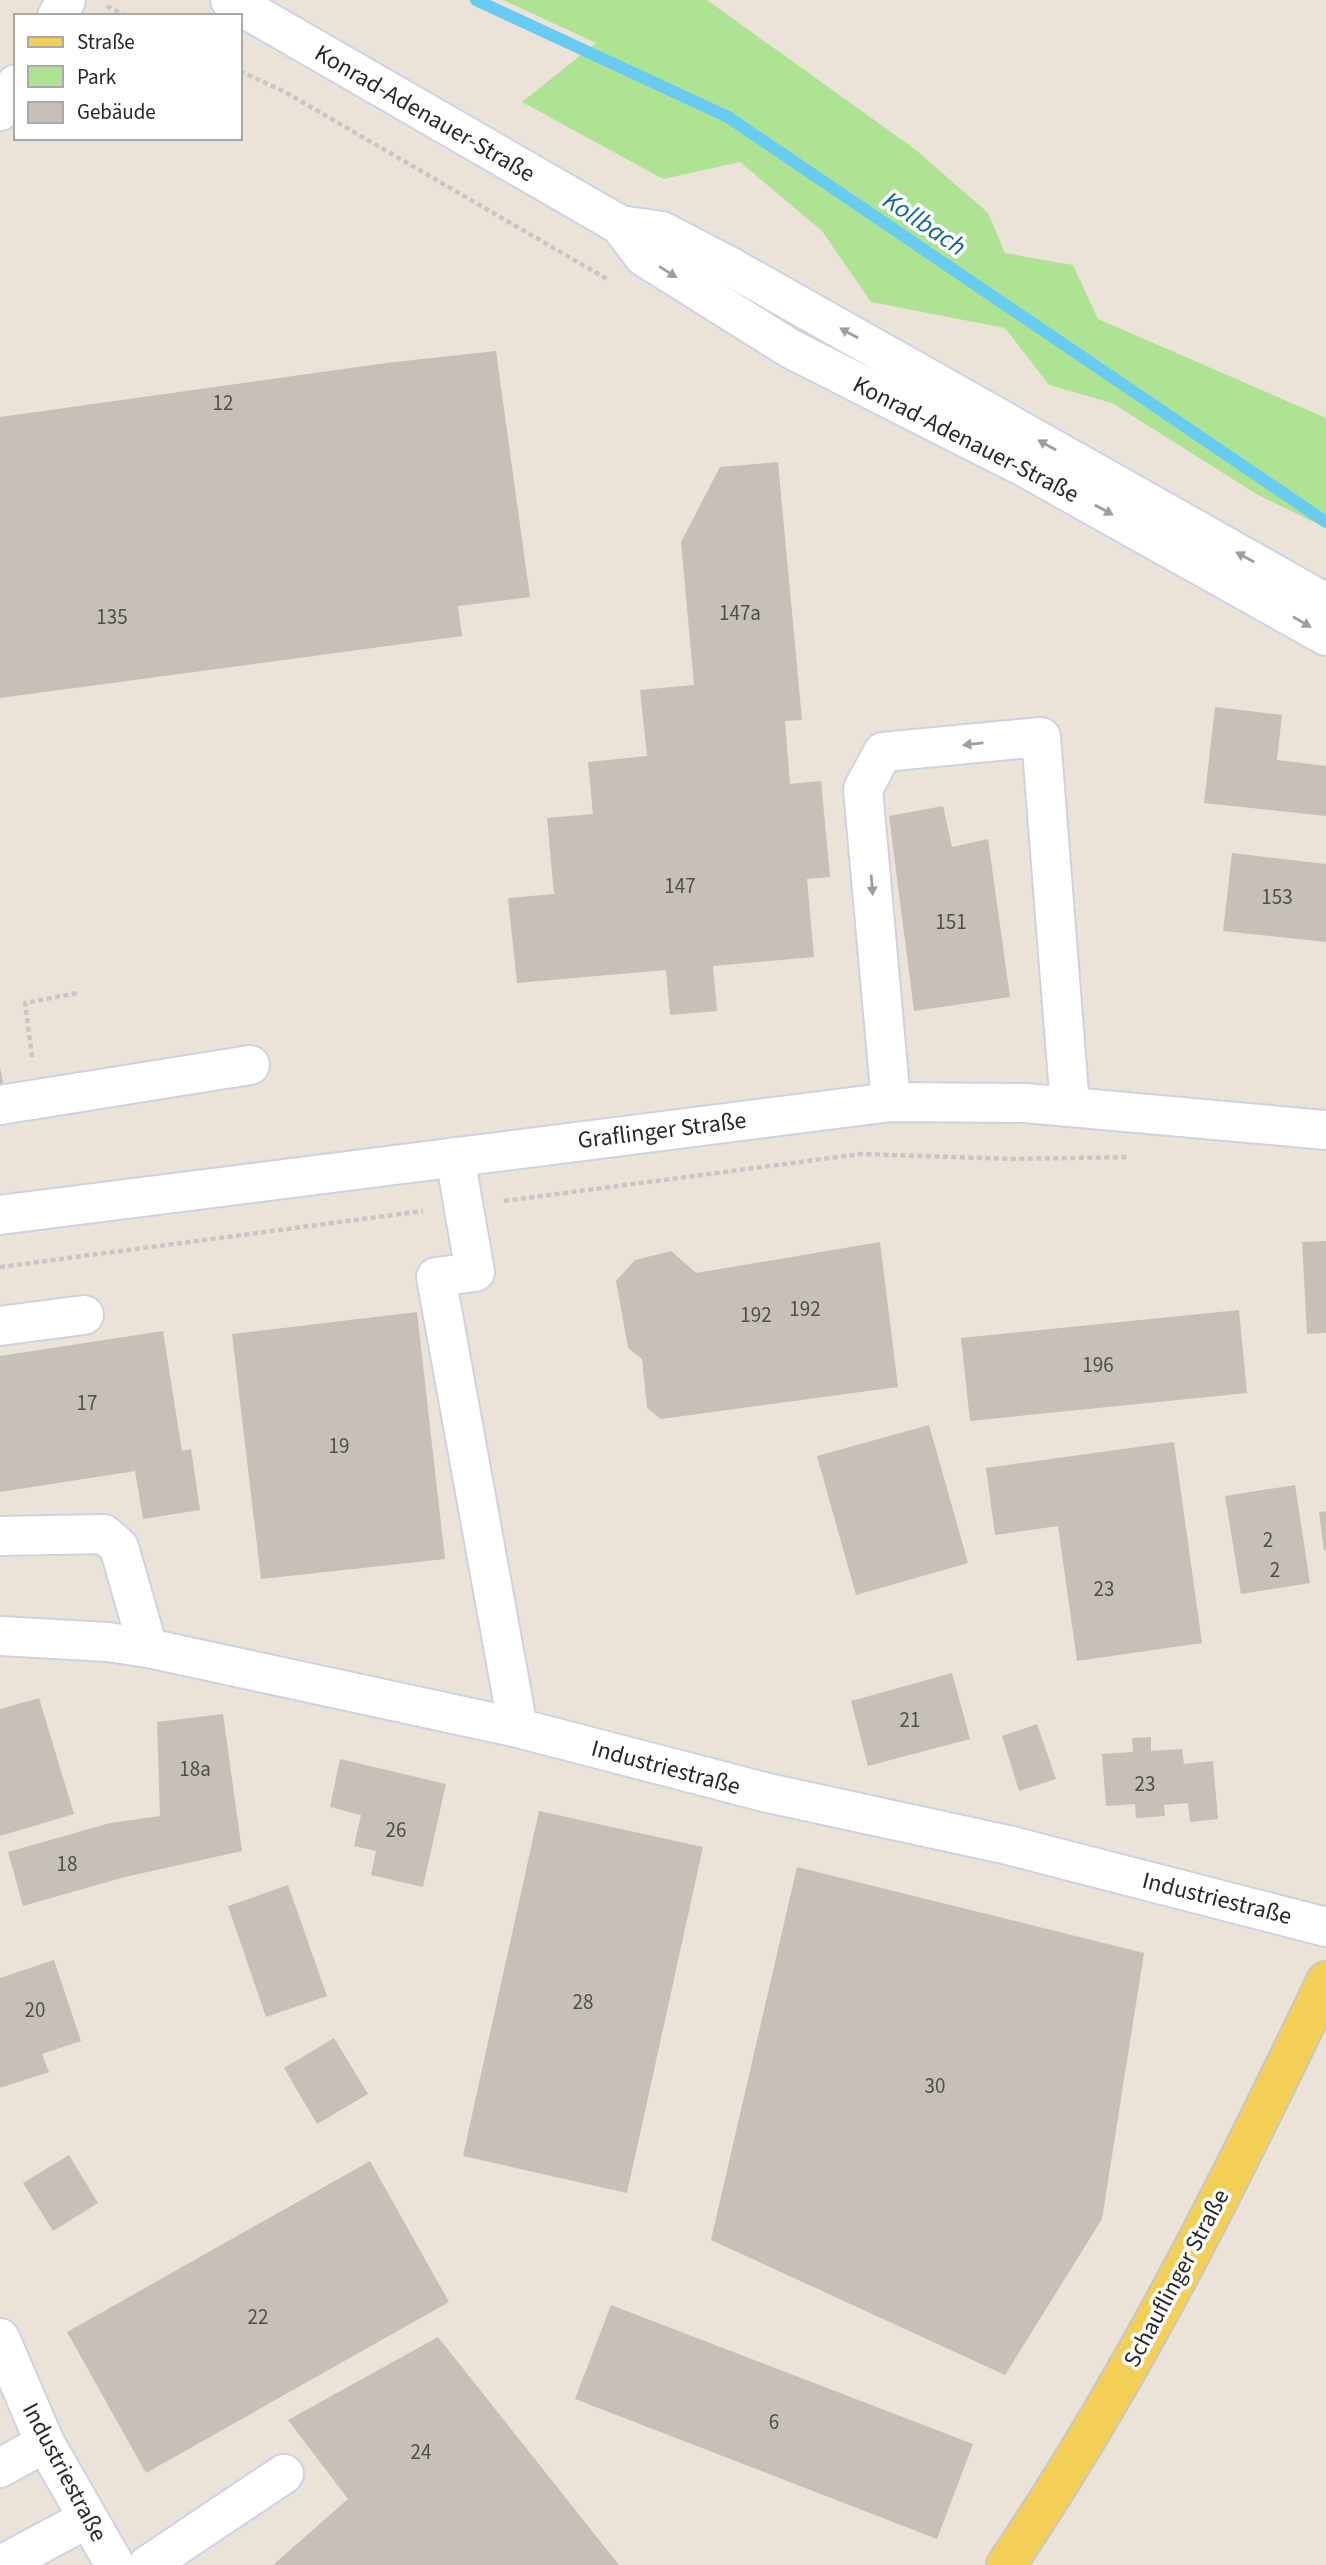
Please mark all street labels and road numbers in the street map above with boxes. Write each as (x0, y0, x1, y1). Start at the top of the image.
street label: Konrad-Adenauer-Straße (308, 36, 542, 191)
street label: Konrad-Adenauer-Straße (847, 367, 1085, 512)
street label: Graflinger Straße (576, 1103, 748, 1158)
street label: Industriestraße (587, 1731, 744, 1804)
street label: Industriestraße (1138, 1863, 1295, 1934)
street label: Schauflinger Straße (1115, 2183, 1238, 2373)
street label: Industriestraße (13, 2397, 116, 2548)

